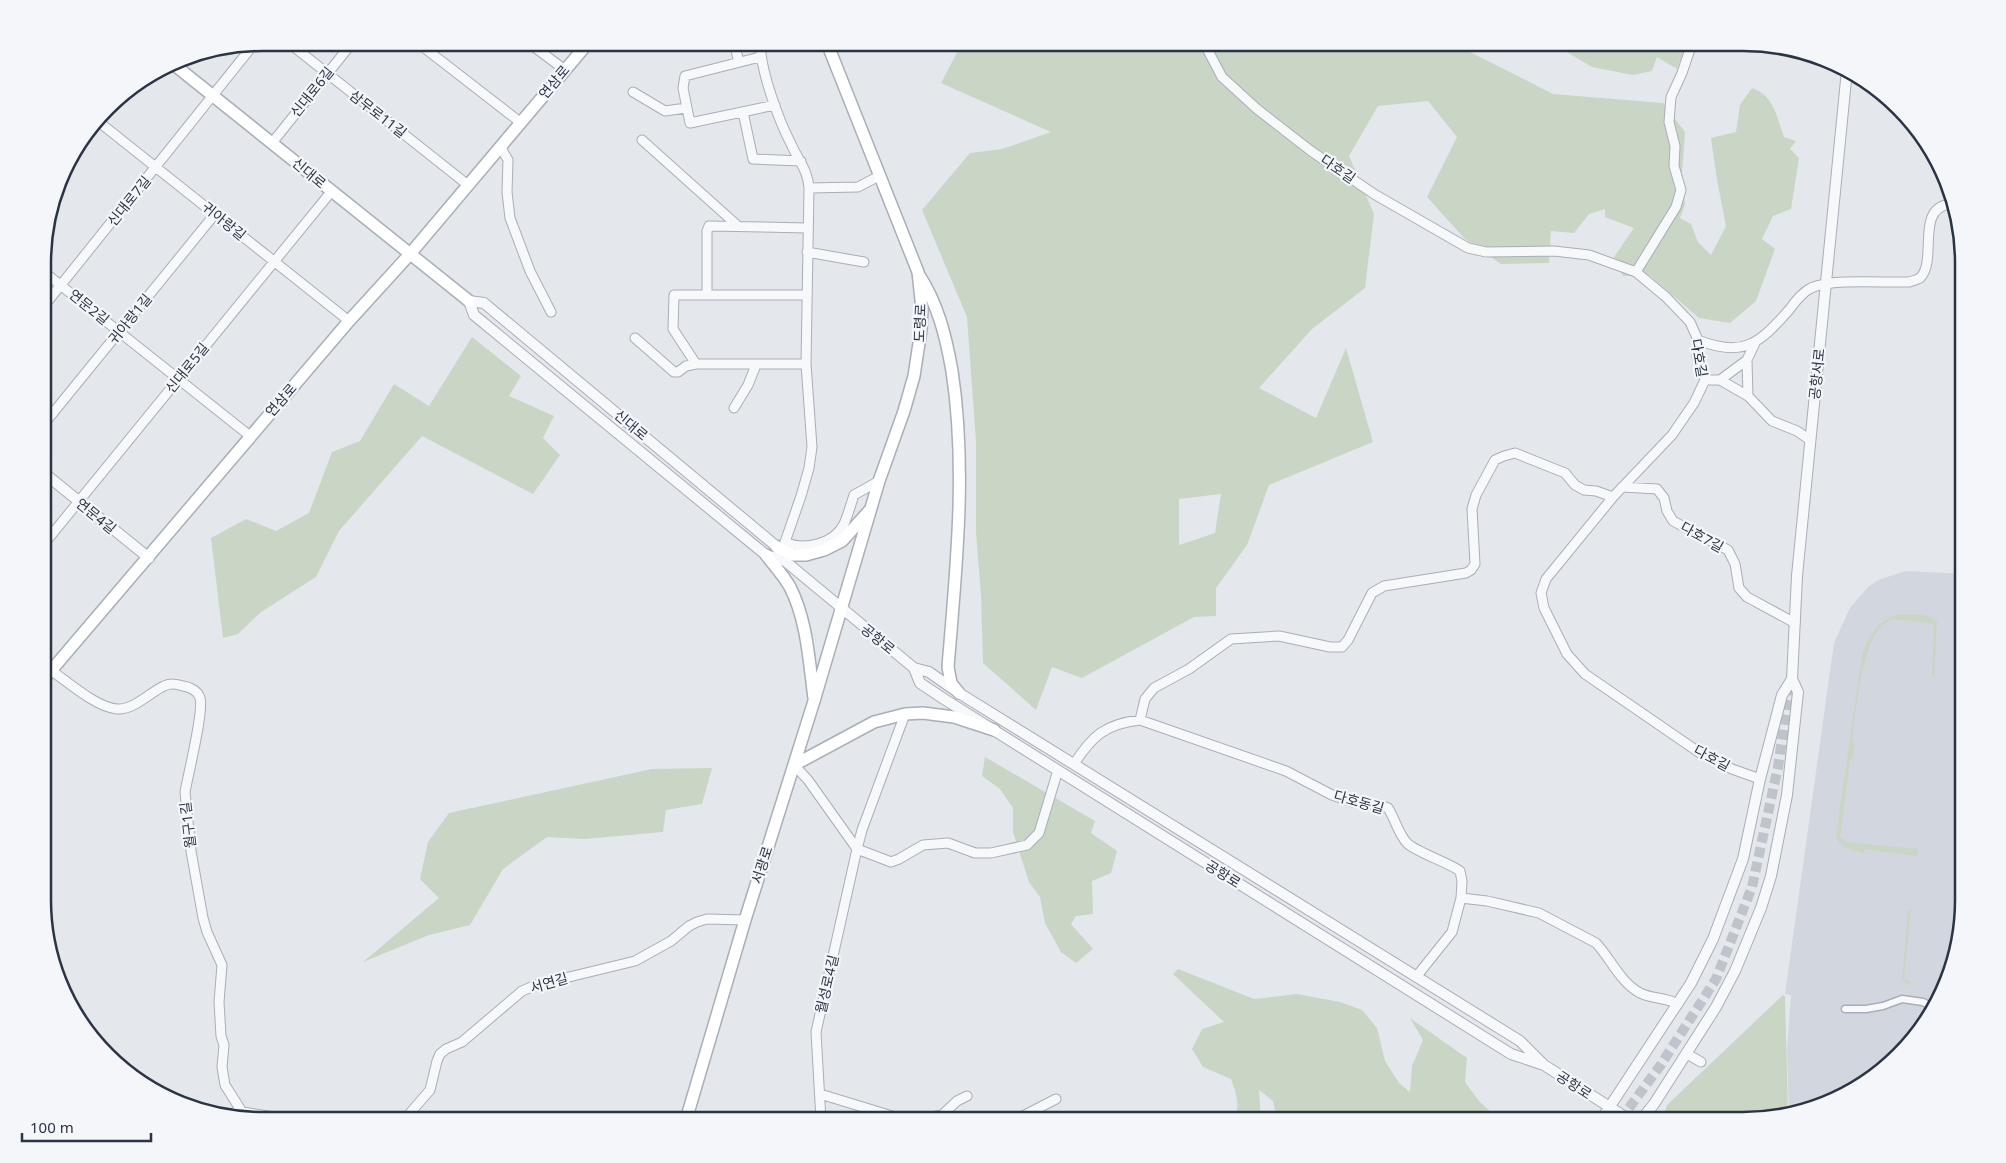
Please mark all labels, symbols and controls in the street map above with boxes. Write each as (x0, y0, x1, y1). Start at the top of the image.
street label: 연삼로 (534, 61, 573, 103)
street label: 신대로6길 (285, 63, 338, 121)
street label: 삼무로11길 (346, 85, 411, 142)
street label: 다호길 (1317, 150, 1360, 187)
street label: 신대로 (288, 153, 330, 192)
street label: 신대로7길 (102, 172, 155, 230)
street label: 귀아랑길 (198, 197, 250, 244)
street label: 연문2길 (65, 285, 113, 329)
street label: 귀아랑1길 (103, 290, 156, 348)
street label: 도령로 (909, 303, 930, 343)
street label: 다호길 (1687, 337, 1712, 379)
street label: 신대로5길 (160, 339, 213, 397)
street label: 공항서로 (1804, 347, 1829, 401)
street label: 연삼로 (261, 379, 301, 420)
street label: 신대로 (610, 405, 652, 444)
street label: 연문4길 (72, 494, 120, 538)
street label: 다호7길 (1677, 517, 1727, 556)
street label: 공항로 (857, 619, 899, 658)
street label: 다호길 (1691, 740, 1734, 775)
street label: 다호동길 (1332, 785, 1387, 818)
street label: 월구1길 (175, 801, 200, 849)
street label: 서광로 (747, 843, 777, 886)
street label: 공항로 (1202, 855, 1245, 892)
street label: 월성로4길 (811, 953, 842, 1015)
street label: 서연길 (528, 968, 570, 997)
street label: 공항로 (1553, 1066, 1596, 1103)
scale bar (22, 1110, 151, 1142)
text: 100 m (30, 1117, 74, 1137)

